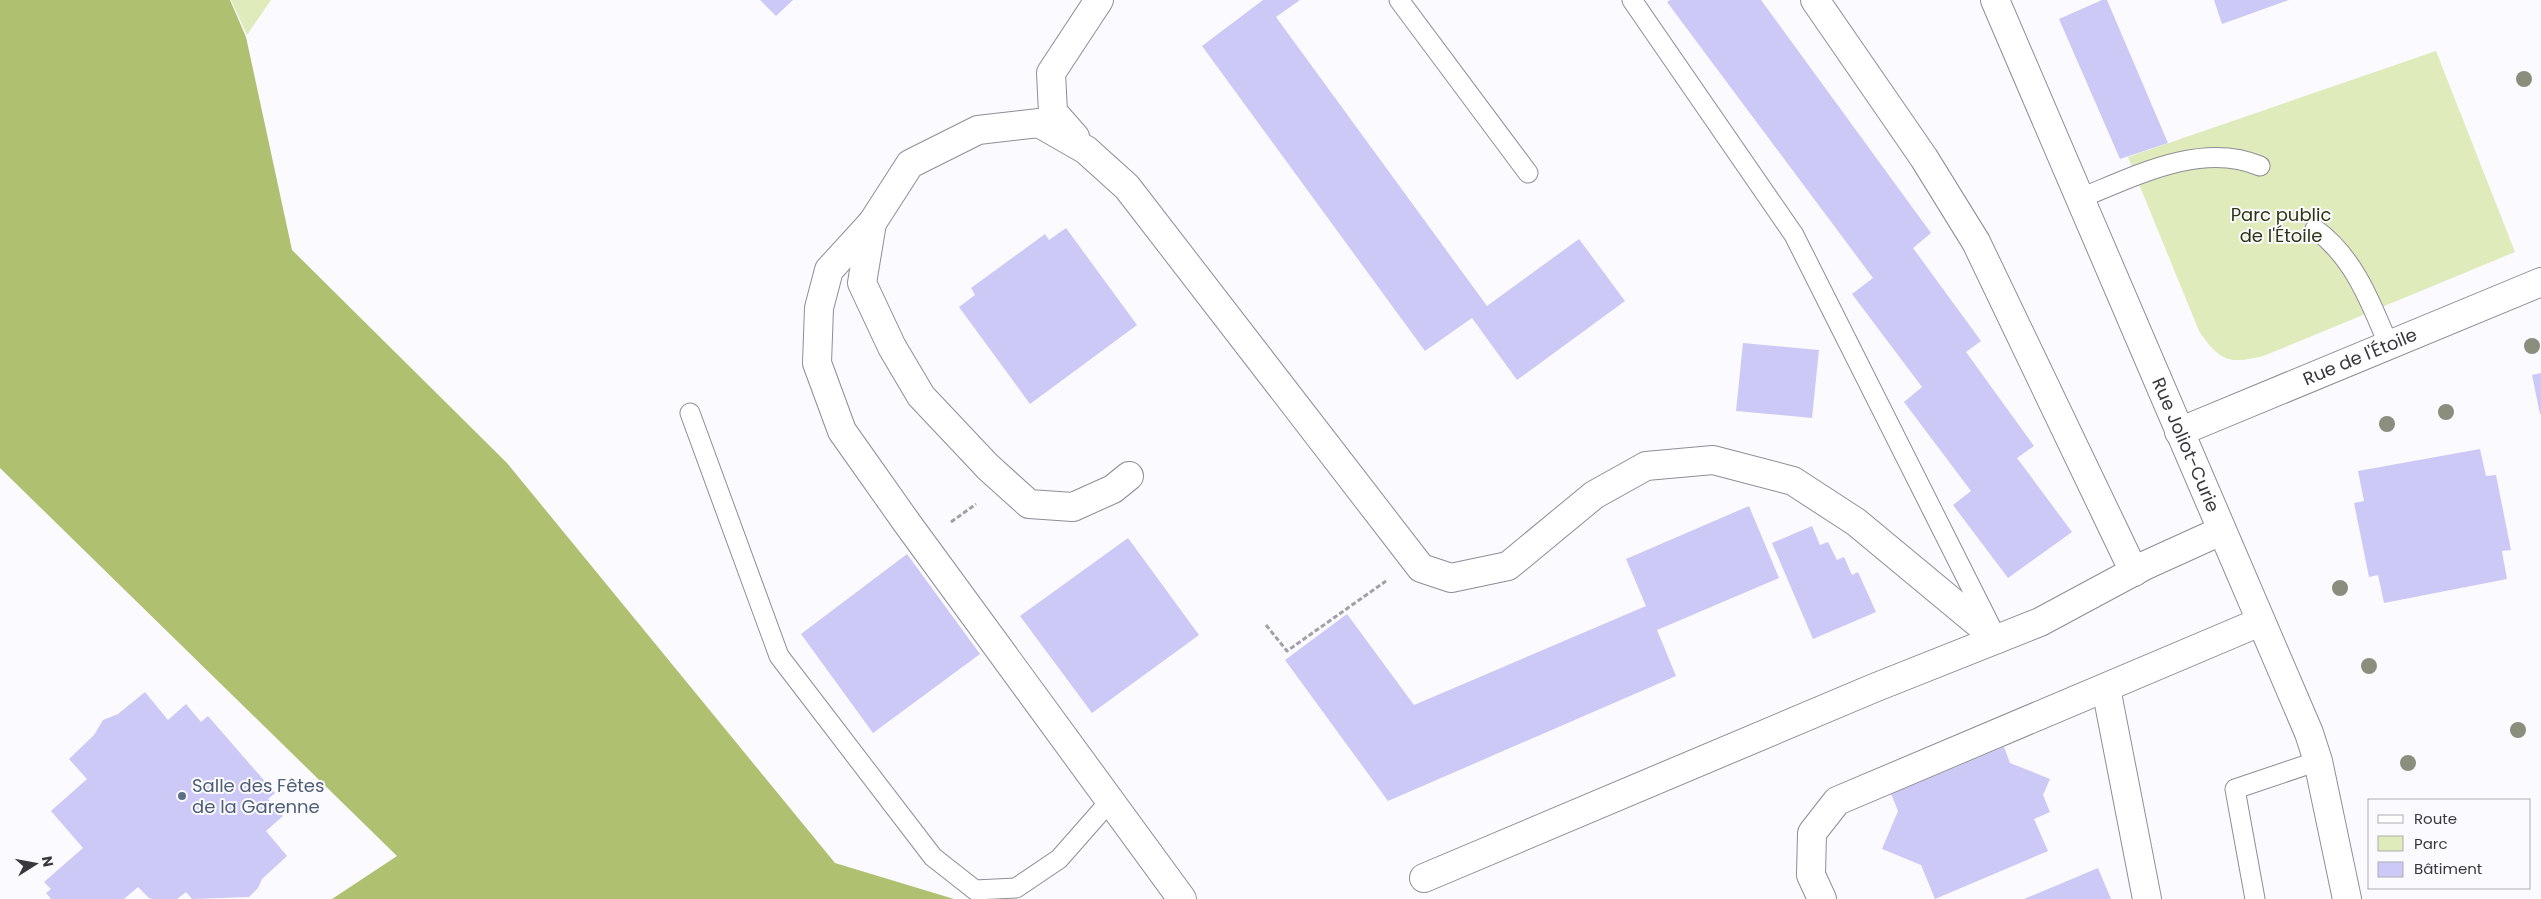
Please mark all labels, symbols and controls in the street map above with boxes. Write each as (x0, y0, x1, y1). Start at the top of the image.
park label: Parc public de l'Étoile (2231, 202, 2331, 248)
street label: Rue de l'Étoile (2299, 322, 2421, 391)
street label: Rue Joliot-Curie (2146, 374, 2226, 516)
place label: Salle des Fêtes de la Garenne (192, 773, 324, 819)
marker: Salle des Fêtes de la Garenne (176, 790, 188, 802)
legend (2368, 799, 2531, 889)
text: Route (2414, 808, 2457, 829)
text: Parc (2414, 833, 2448, 854)
north arrow (10, 839, 60, 889)
text: N (37, 854, 59, 869)
text: Bâtiment (2414, 858, 2482, 879)

